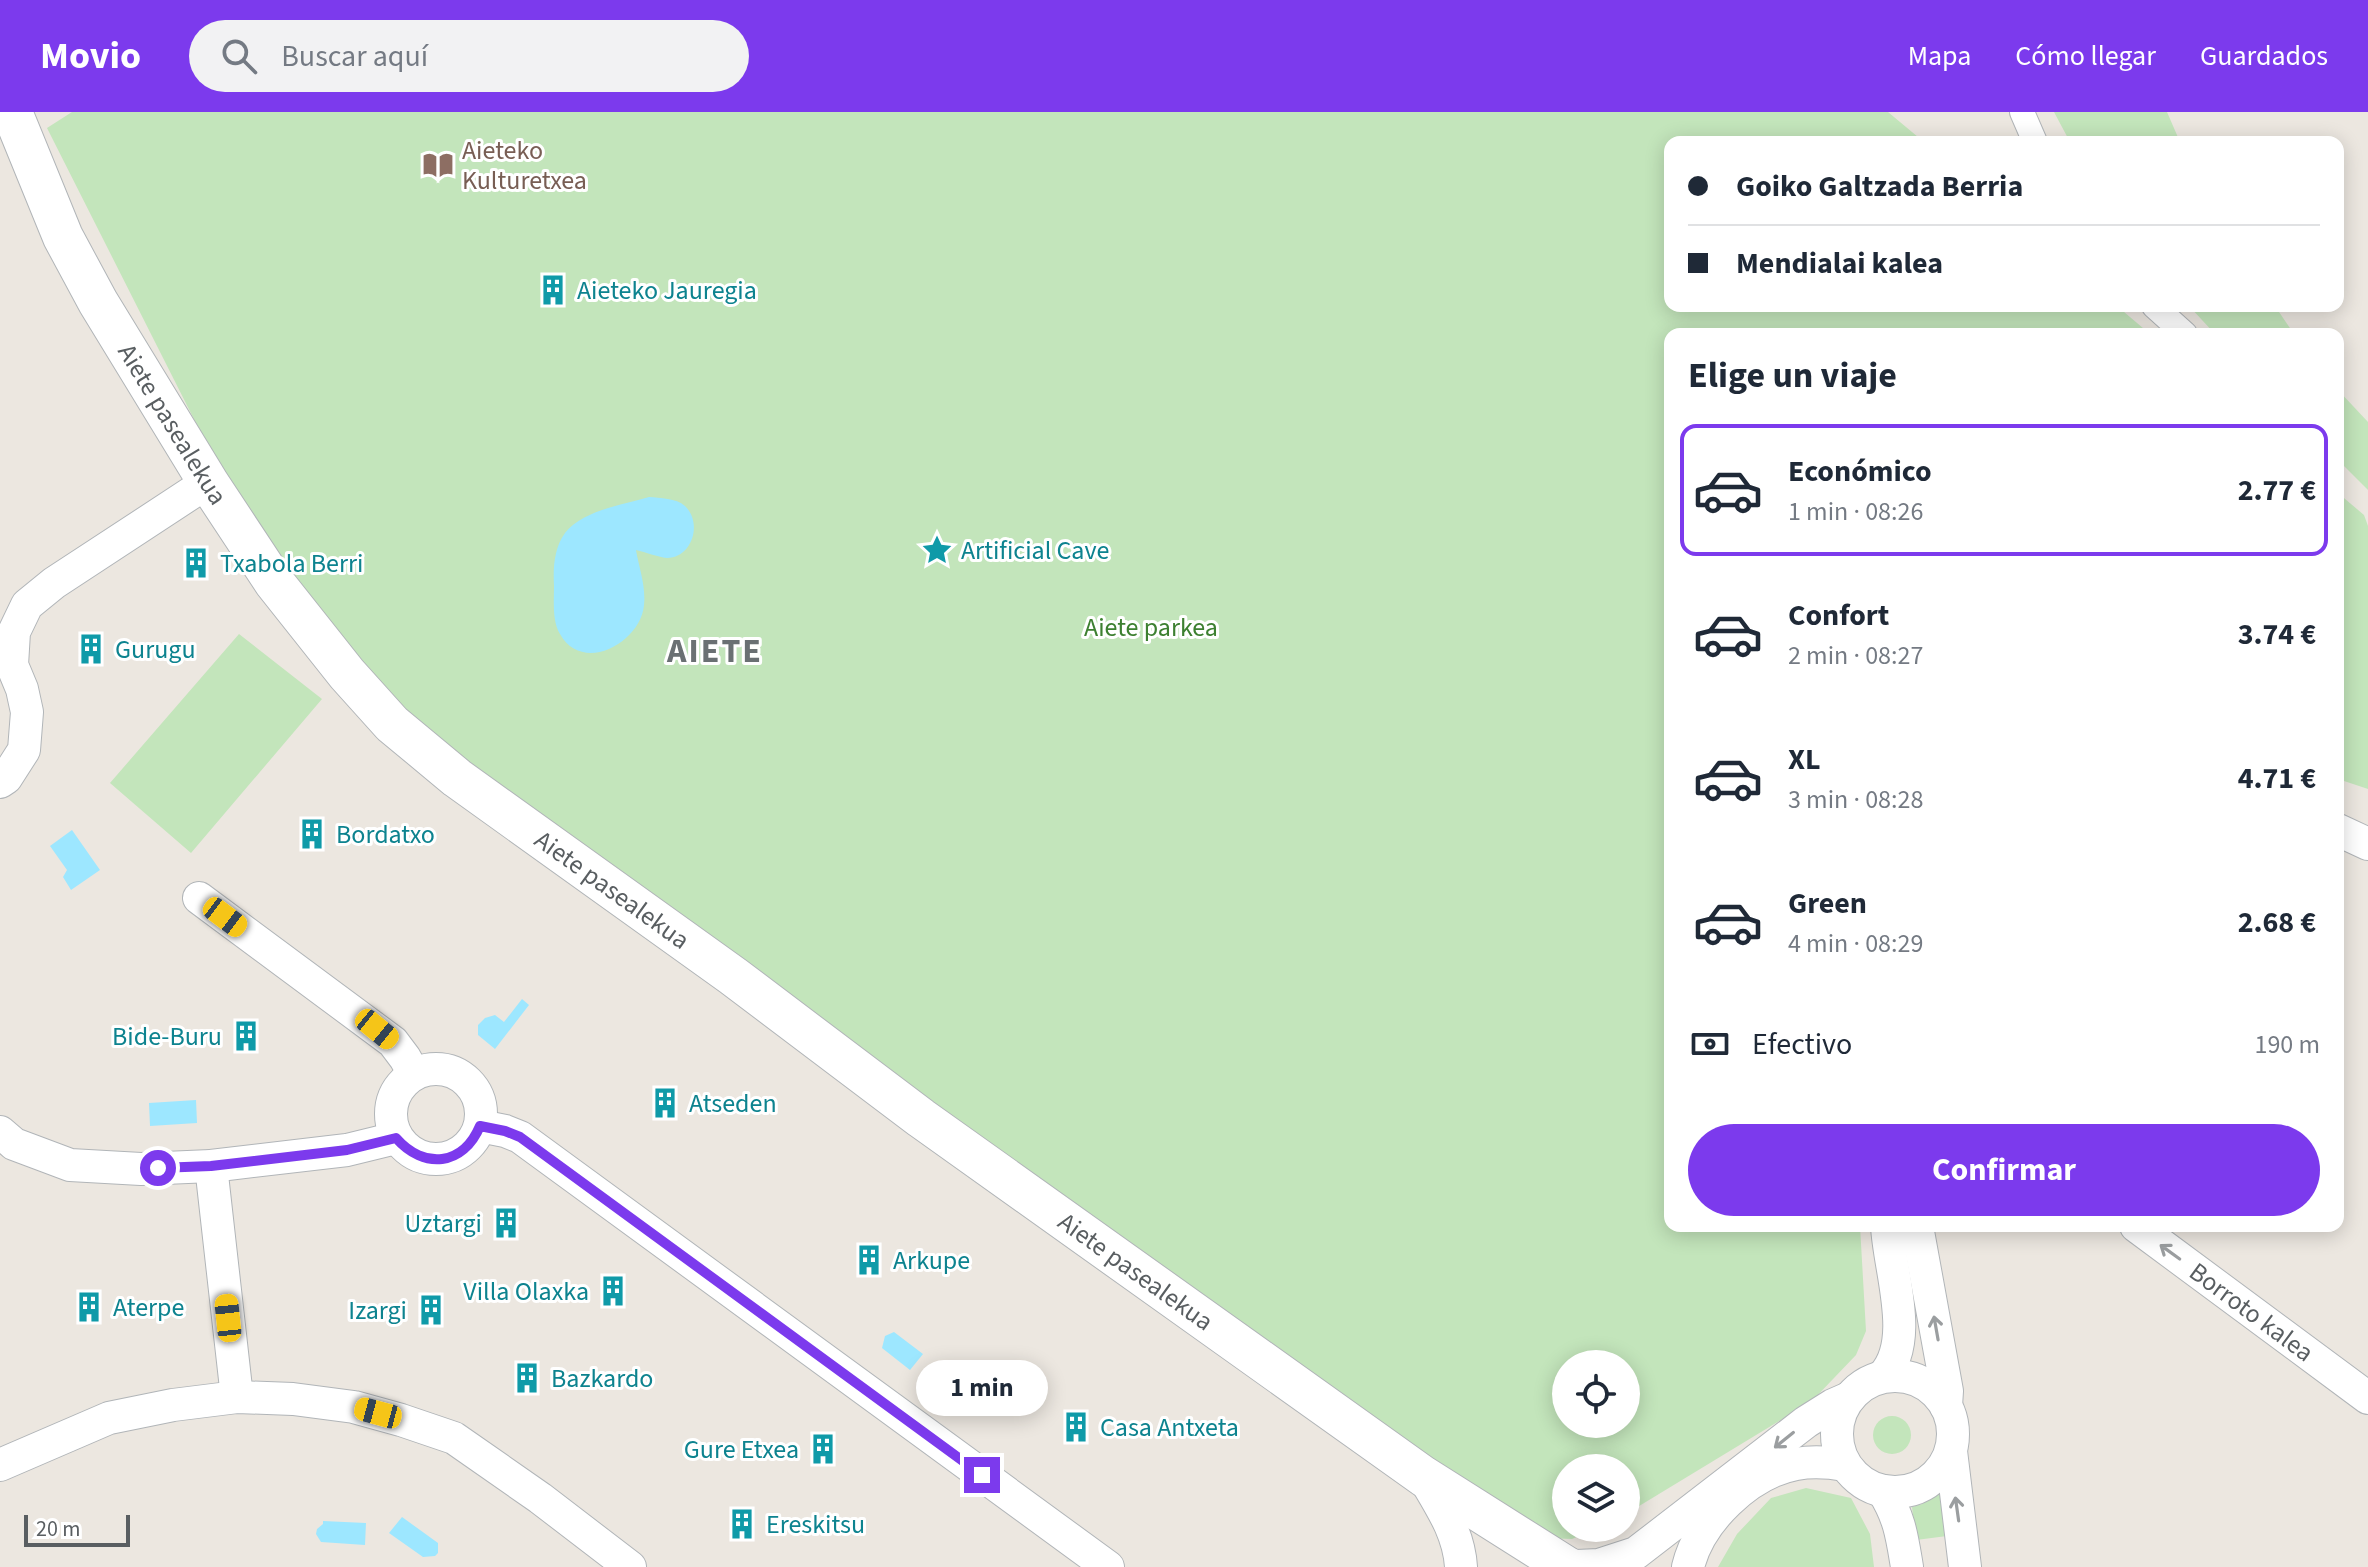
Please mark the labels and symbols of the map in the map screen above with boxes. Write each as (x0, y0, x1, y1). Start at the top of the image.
place label: Aieteko Kulturetxea (462, 132, 587, 199)
library icon: Aieteko Kulturetxea (421, 148, 455, 182)
place label: Aieteko Jauregia (577, 272, 757, 309)
building icon: Aieteko Jauregia (536, 273, 570, 307)
street label: Aiete pasealekua (109, 337, 236, 512)
place label: Artificial Cave (961, 532, 1109, 569)
place icon: Artificial Cave (920, 533, 954, 567)
place label: Txabola Berri (220, 545, 363, 582)
building icon: Txabola Berri (179, 546, 213, 580)
park label: Aiete parkea (1084, 609, 1218, 646)
district label: AIETE (666, 627, 763, 676)
place label: Gurugu (115, 631, 196, 668)
building icon: Gurugu (74, 632, 108, 666)
place label: Bordatxo (336, 816, 435, 853)
building icon: Bordatxo (295, 817, 329, 851)
street label: Aiete pasealekua (527, 822, 697, 958)
car (199, 893, 251, 941)
car (351, 1005, 403, 1053)
place label: Bide-Buru (112, 1018, 222, 1055)
building icon: Bide-Buru (229, 1019, 263, 1053)
place label: Atseden (689, 1085, 777, 1122)
building icon: Atseden (648, 1086, 682, 1120)
route start (140, 1150, 176, 1186)
street label: Aiete pasealekua (1050, 1204, 1221, 1340)
place label: Uztargi (405, 1205, 482, 1242)
building icon: Uztargi (489, 1206, 523, 1240)
place label: Arkupe (893, 1242, 970, 1279)
building icon: Arkupe (852, 1243, 886, 1277)
one-way arrow (2160, 1243, 2181, 1260)
street label: Borroto kalea (2181, 1254, 2321, 1371)
place label: Villa Olaxka (463, 1273, 589, 1310)
building icon: Villa Olaxka (596, 1274, 630, 1308)
place label: Aterpe (113, 1289, 184, 1326)
building icon: Aterpe (72, 1290, 106, 1324)
place label: Izargi (348, 1292, 407, 1329)
car (214, 1293, 242, 1343)
building icon: Izargi (414, 1293, 448, 1327)
one-way arrow (1928, 1316, 1943, 1342)
callout: 1 min (916, 1359, 1048, 1415)
place label: Bazkardo (551, 1360, 653, 1397)
building icon: Bazkardo (510, 1361, 544, 1395)
car (352, 1395, 404, 1431)
place label: Casa Antxeta (1100, 1409, 1239, 1446)
building icon: Casa Antxeta (1059, 1410, 1093, 1444)
place label: Gure Etxea (684, 1431, 799, 1468)
one-way arrow (1774, 1431, 1795, 1448)
building icon: Gure Etxea (806, 1432, 840, 1466)
route end (964, 1457, 1000, 1493)
one-way arrow (1950, 1496, 1965, 1523)
place label: Ereskitsu (766, 1506, 865, 1543)
building icon: Ereskitsu (725, 1507, 759, 1541)
scale bar (24, 1511, 130, 1547)

